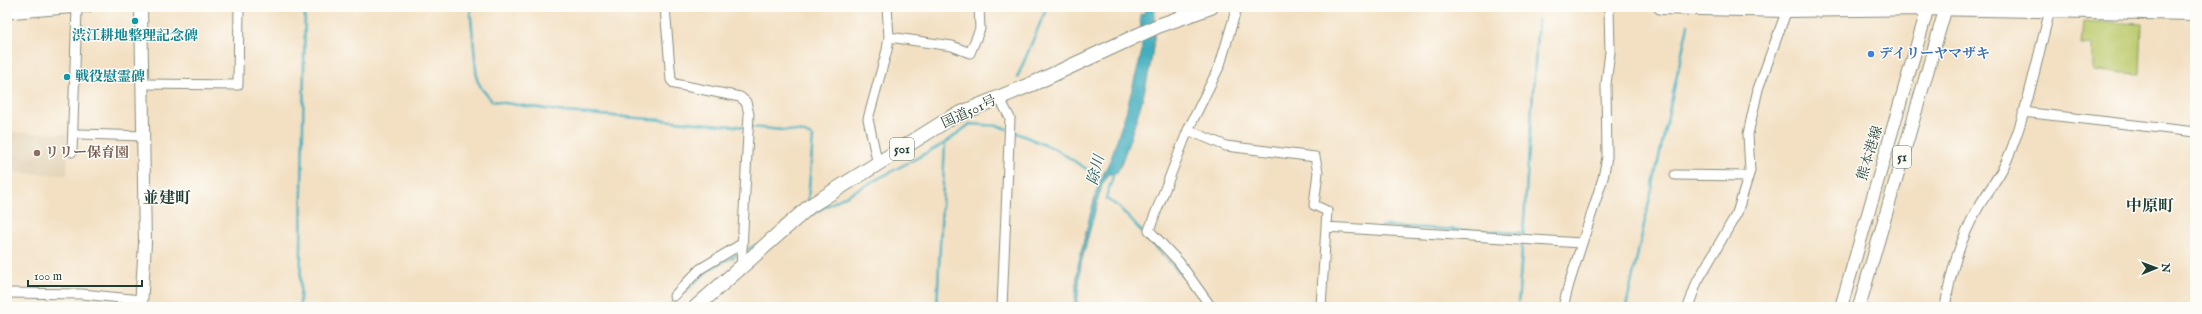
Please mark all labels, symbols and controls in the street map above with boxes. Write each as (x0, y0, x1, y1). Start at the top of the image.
marker: 渋江耕地整理記念碑 (130, 16, 140, 26)
place label: 渋江耕地整理記念碑 (72, 27, 198, 45)
place label: デイリーヤマザキ (1879, 45, 1990, 63)
marker: デイリーヤマザキ (1866, 49, 1876, 59)
place label: 戦役慰霊碑 (75, 68, 145, 86)
marker: 戦役慰霊碑 (62, 72, 72, 82)
street label: 国道501号 (938, 91, 1000, 133)
street label: 熊本港線 (1853, 124, 1887, 182)
road number: 501 (890, 138, 914, 160)
place label: リリー保育園 (45, 144, 129, 162)
road number: 51 (1893, 146, 1911, 168)
marker: リリー保育園 (32, 148, 42, 158)
water label: 除川 (1083, 151, 1110, 187)
district label: 並建町 (143, 189, 191, 209)
district label: 中原町 (2126, 197, 2174, 217)
north arrow (2136, 248, 2176, 288)
scale bar (28, 262, 142, 288)
text: N (2158, 262, 2172, 273)
text: 100 m (34, 269, 62, 284)

